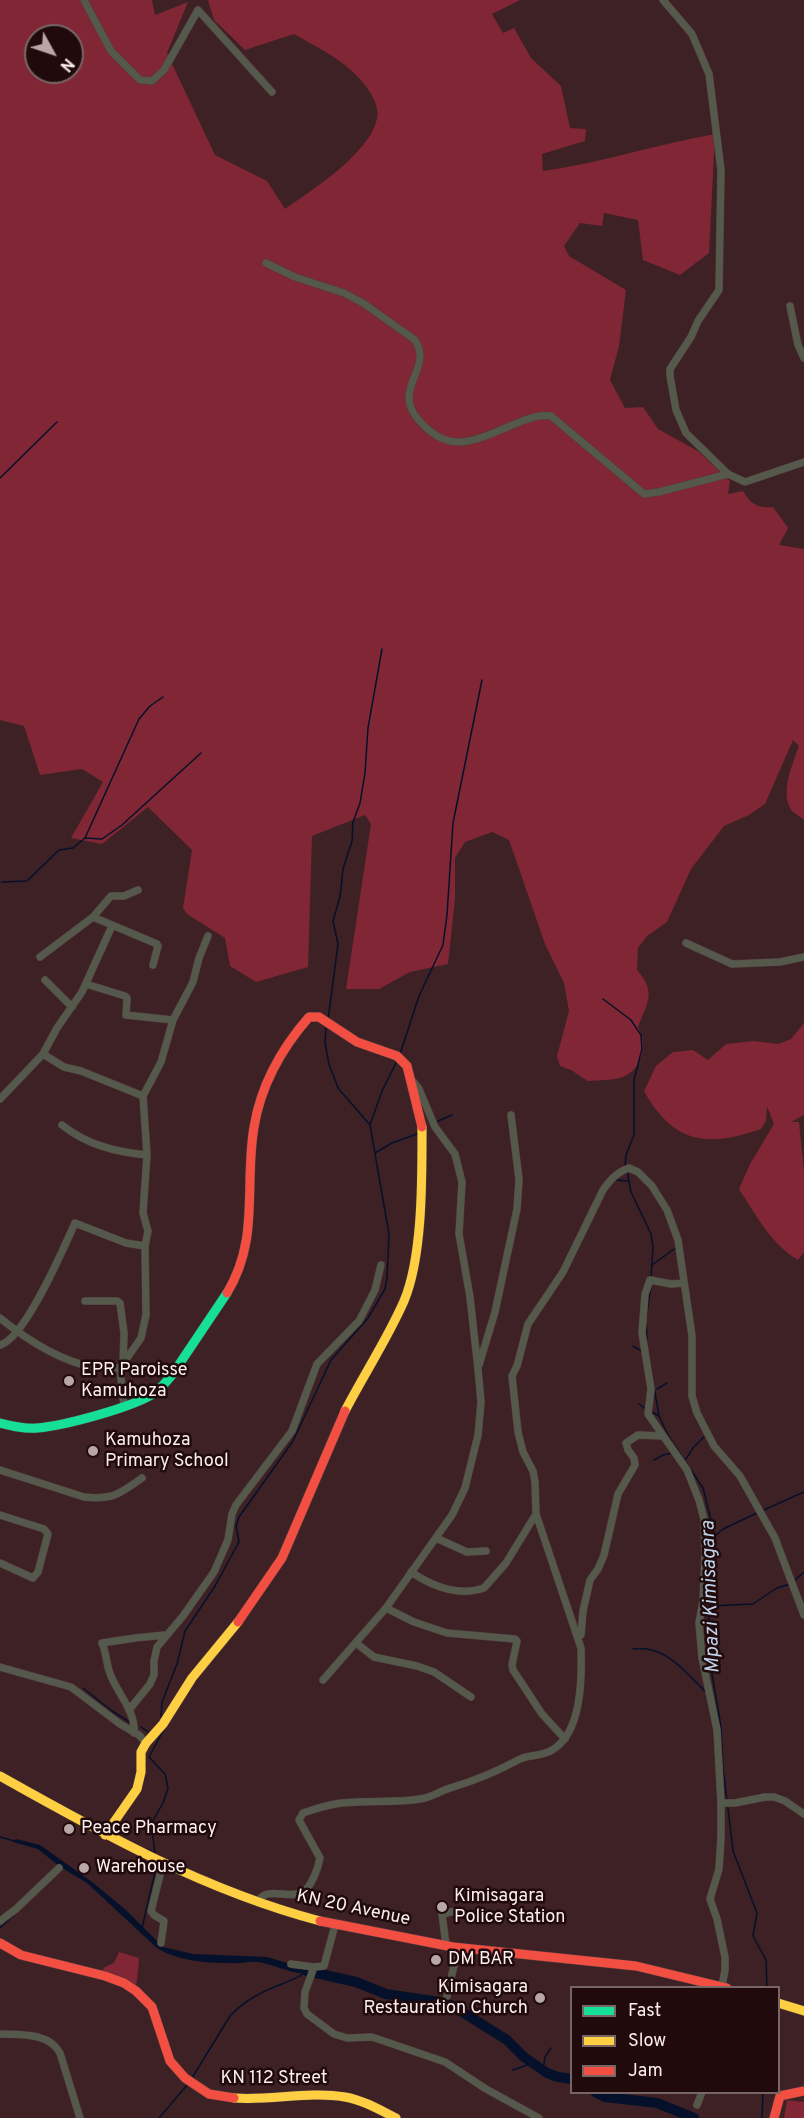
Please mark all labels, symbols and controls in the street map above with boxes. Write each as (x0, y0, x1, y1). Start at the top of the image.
north arrow (24, 24, 84, 84)
text: N (55, 53, 78, 75)
place label: EPR Paroisse Kamuhoza (81, 1360, 187, 1402)
marker: EPR Paroisse Kamuhoza (62, 1374, 76, 1388)
place label: Kamuhoza Primary School (105, 1430, 229, 1472)
marker: Kamuhoza Primary School (86, 1444, 100, 1458)
water label: Mpazi Kimisagara (697, 1520, 727, 1674)
place label: Peace Pharmacy (81, 1818, 217, 1840)
marker: Peace Pharmacy (62, 1822, 76, 1836)
place label: Warehouse (96, 1857, 185, 1879)
marker: Warehouse (77, 1861, 91, 1875)
street label: KN 20 Avenue (294, 1886, 412, 1932)
place label: Kimisagara Police Station (454, 1886, 565, 1928)
marker: Kimisagara Police Station (435, 1900, 449, 1914)
place label: DM BAR (448, 1949, 514, 1971)
marker: DM BAR (429, 1953, 443, 1967)
place label: Kimisagara Restauration Church (363, 1977, 528, 2020)
legend (570, 1986, 780, 2094)
marker: Kimisagara Restauration Church (533, 1991, 547, 2005)
text: Fast (628, 2000, 661, 2023)
text: Slow (628, 2030, 666, 2053)
text: Jam (628, 2060, 663, 2083)
street label: KN 112 Street (220, 2068, 328, 2090)

